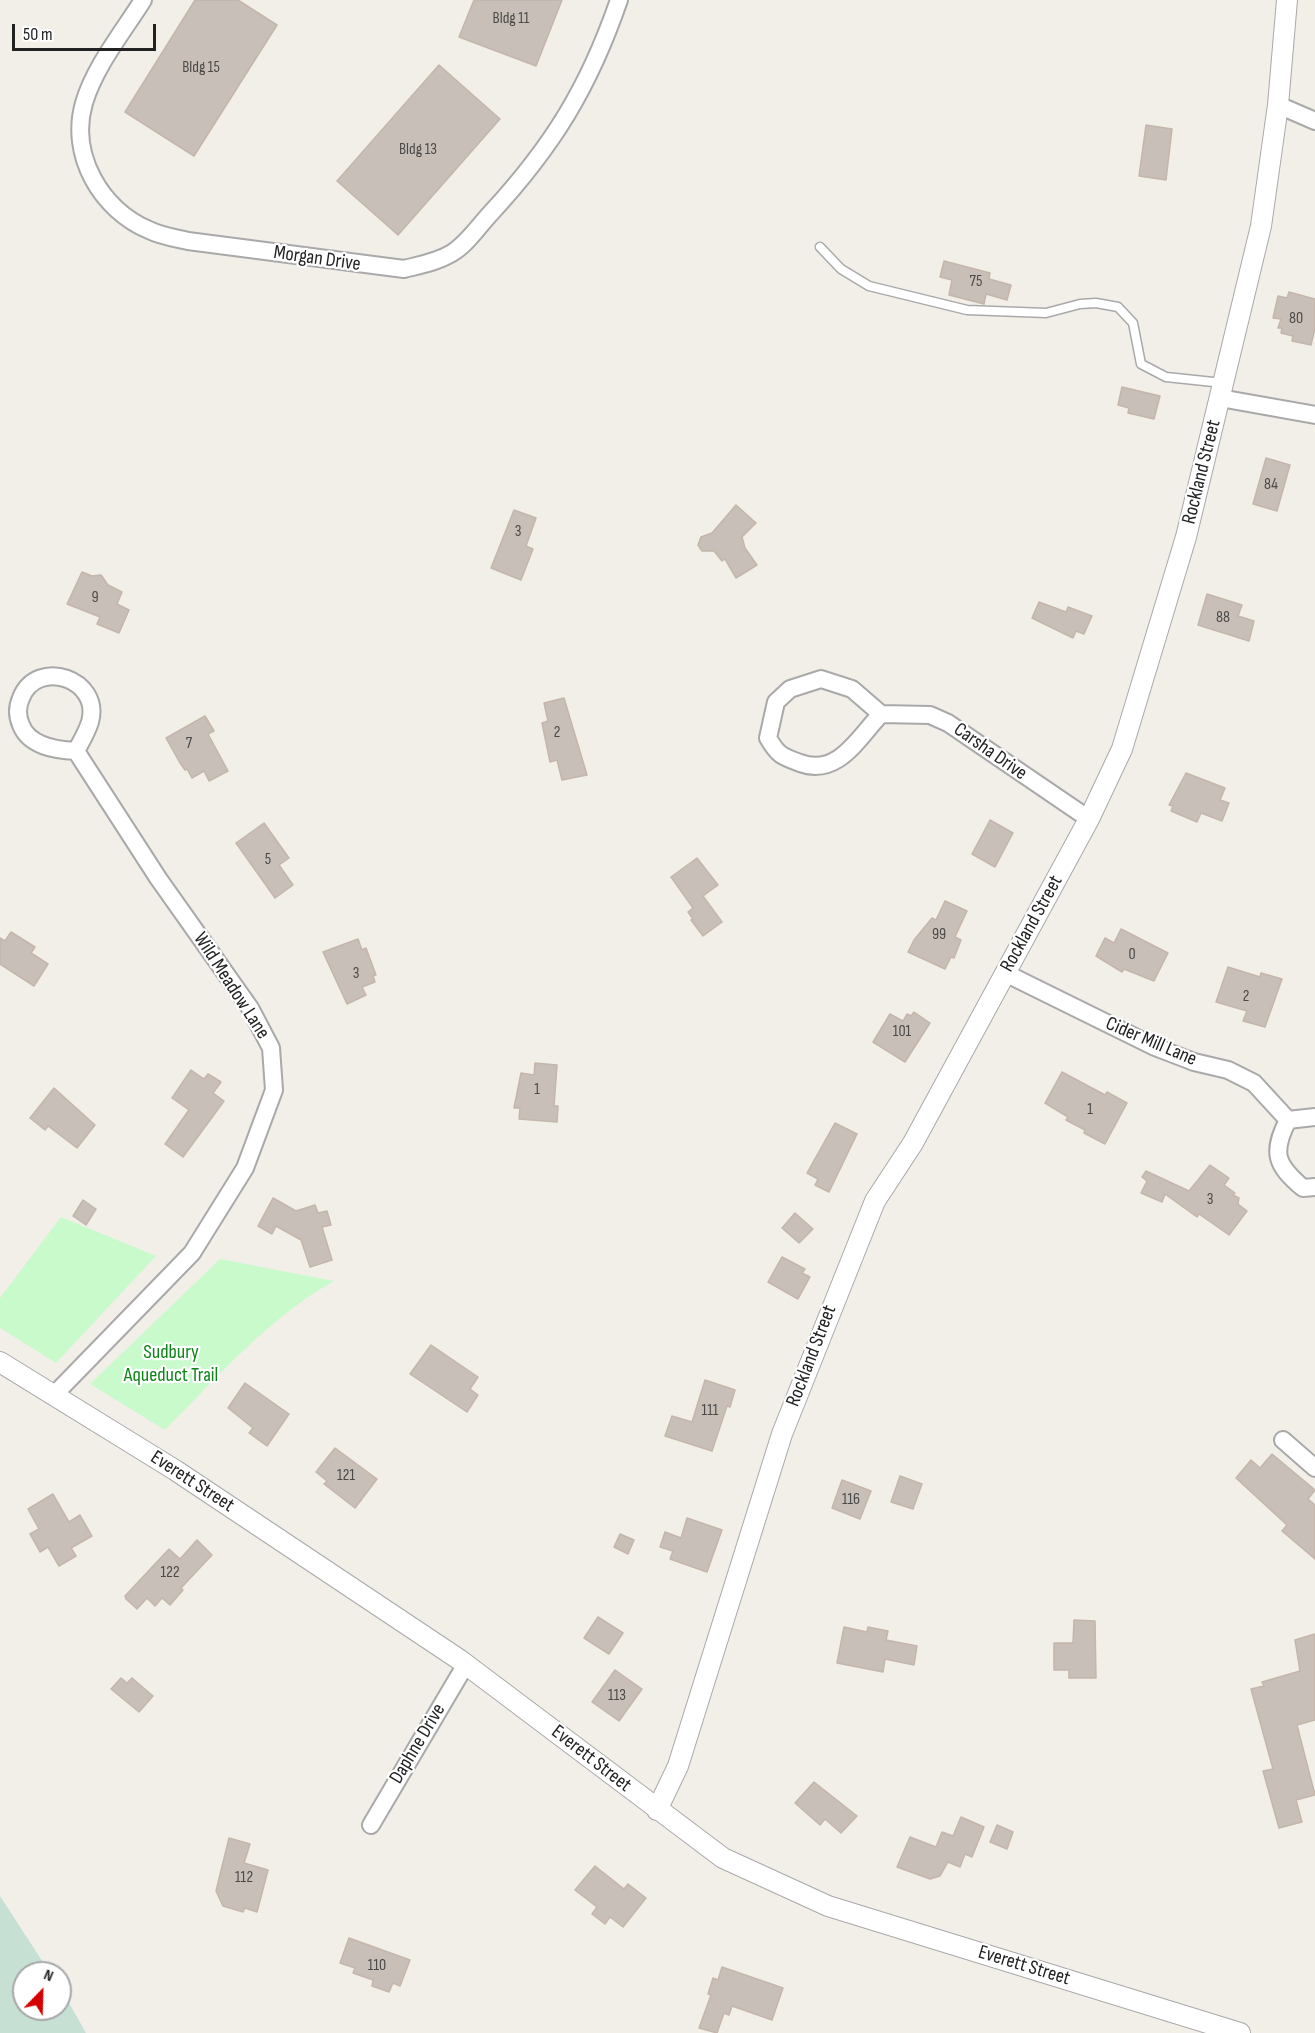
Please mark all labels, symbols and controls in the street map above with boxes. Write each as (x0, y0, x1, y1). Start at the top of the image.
house number: Bldg 11 (493, 9, 529, 29)
scale bar (15, 12, 159, 50)
text: 50 m (23, 24, 53, 45)
house number: Bldg 15 (182, 58, 220, 78)
house number: Bldg 13 (399, 140, 437, 160)
street label: Morgan Drive (272, 241, 362, 277)
house number: 75 (970, 272, 982, 292)
house number: 80 (1289, 309, 1303, 329)
street label: Rockland Street (1177, 417, 1227, 527)
house number: 84 (1264, 475, 1278, 495)
house number: 3 (515, 522, 521, 542)
house number: 9 (91, 588, 99, 608)
house number: 88 (1216, 608, 1230, 628)
street label: Carsha Drive (949, 718, 1031, 786)
house number: 2 (554, 723, 560, 743)
house number: 7 (186, 734, 192, 754)
house number: 5 (265, 850, 271, 870)
street label: Rockland Street (996, 872, 1068, 976)
house number: 99 (932, 925, 946, 945)
street label: Wild Meadow Lane (188, 928, 274, 1044)
house number: 0 (1128, 945, 1136, 965)
house number: 3 (353, 964, 359, 984)
house number: 2 (1243, 987, 1249, 1007)
street label: Cider Mill Lane (1102, 1012, 1200, 1072)
house number: 101 (893, 1022, 911, 1042)
house number: 1 (534, 1080, 540, 1100)
house number: 1 (1087, 1100, 1093, 1120)
house number: 3 (1207, 1190, 1213, 1210)
street label: Rockland Street (782, 1302, 842, 1410)
park label: Sudbury Aqueduct Trail (124, 1341, 218, 1388)
house number: 111 (702, 1401, 718, 1421)
street label: Everett Street (146, 1446, 238, 1518)
house number: 121 (337, 1466, 355, 1486)
house number: 116 (842, 1490, 860, 1510)
house number: 122 (161, 1563, 179, 1583)
house number: 113 (608, 1686, 626, 1706)
street label: Daphne Drive (385, 1700, 451, 1788)
street label: Everett Street (546, 1720, 636, 1798)
house number: 112 (235, 1868, 253, 1888)
street label: Everett Street (975, 1941, 1073, 1991)
house number: 110 (368, 1956, 386, 1976)
north arrow (12, 1961, 72, 2021)
text: N (41, 1965, 56, 1986)

